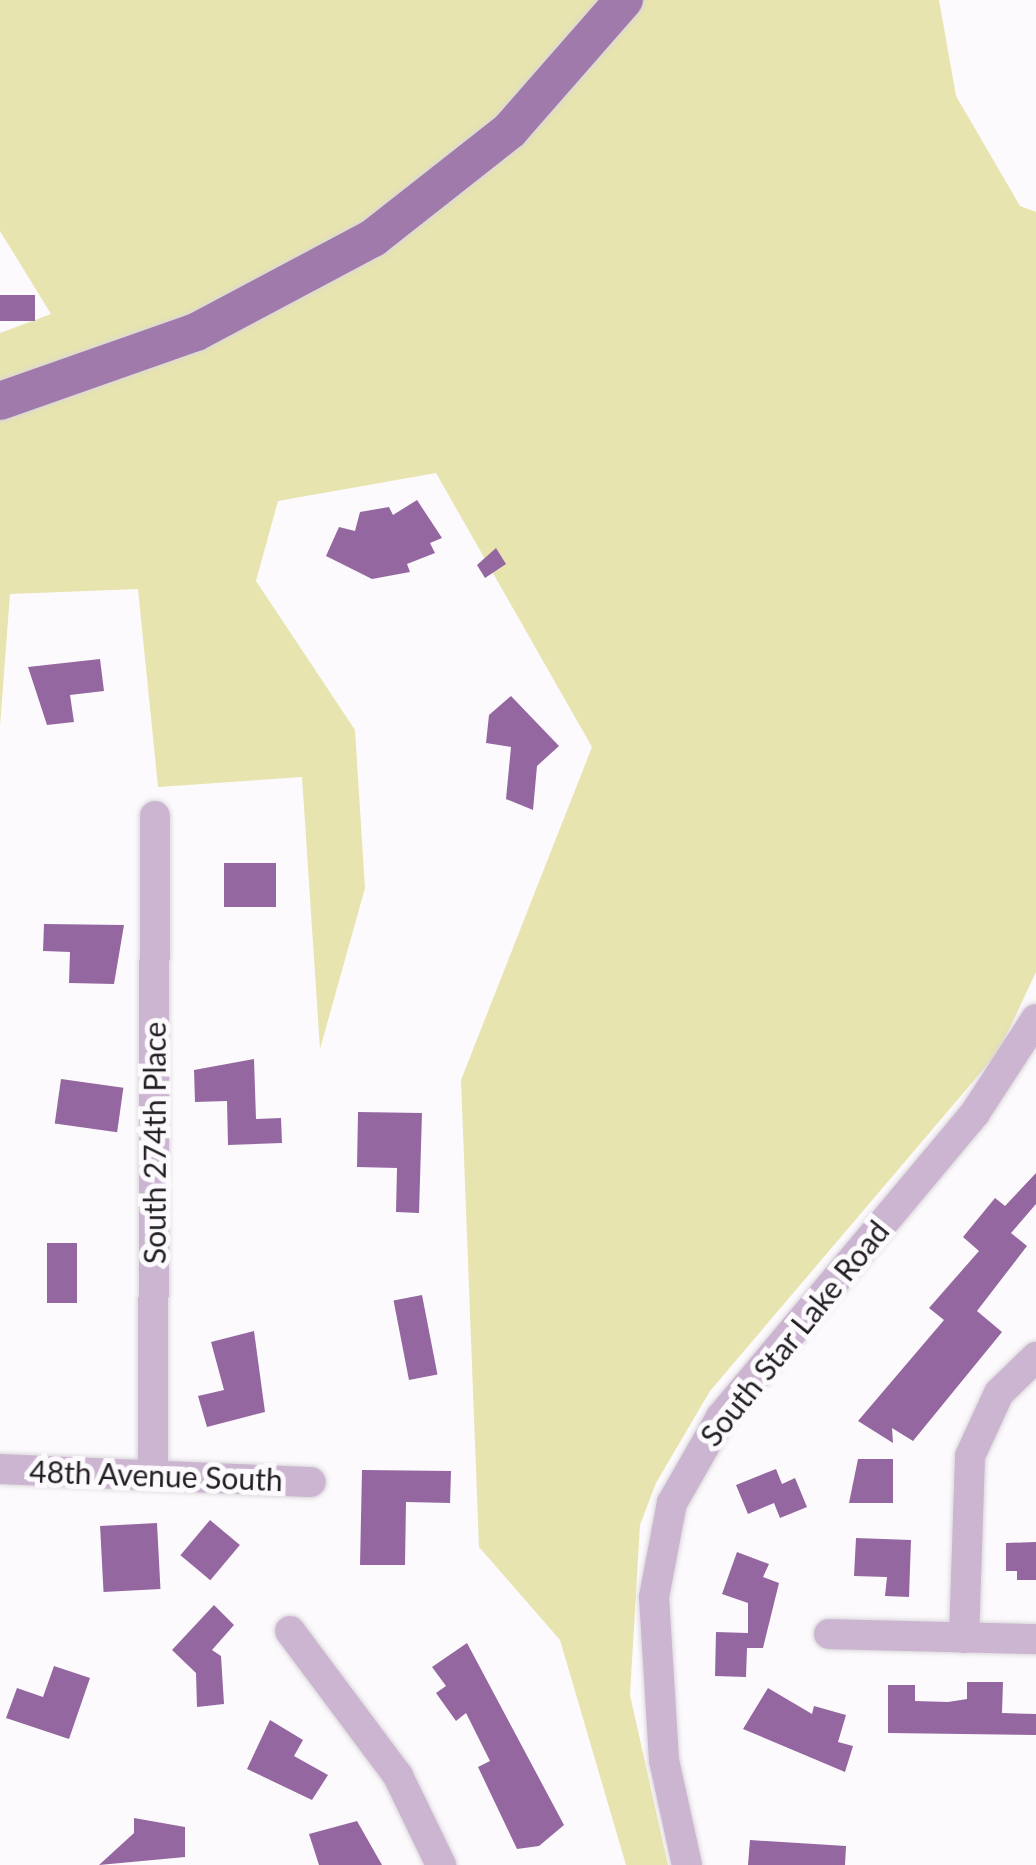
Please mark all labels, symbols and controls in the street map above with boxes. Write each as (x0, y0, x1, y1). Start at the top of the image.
street label: South 274th Place (136, 1022, 172, 1264)
street label: South Star Lake Road (692, 1213, 896, 1453)
street label: 48th Avenue South (28, 1453, 284, 1497)

